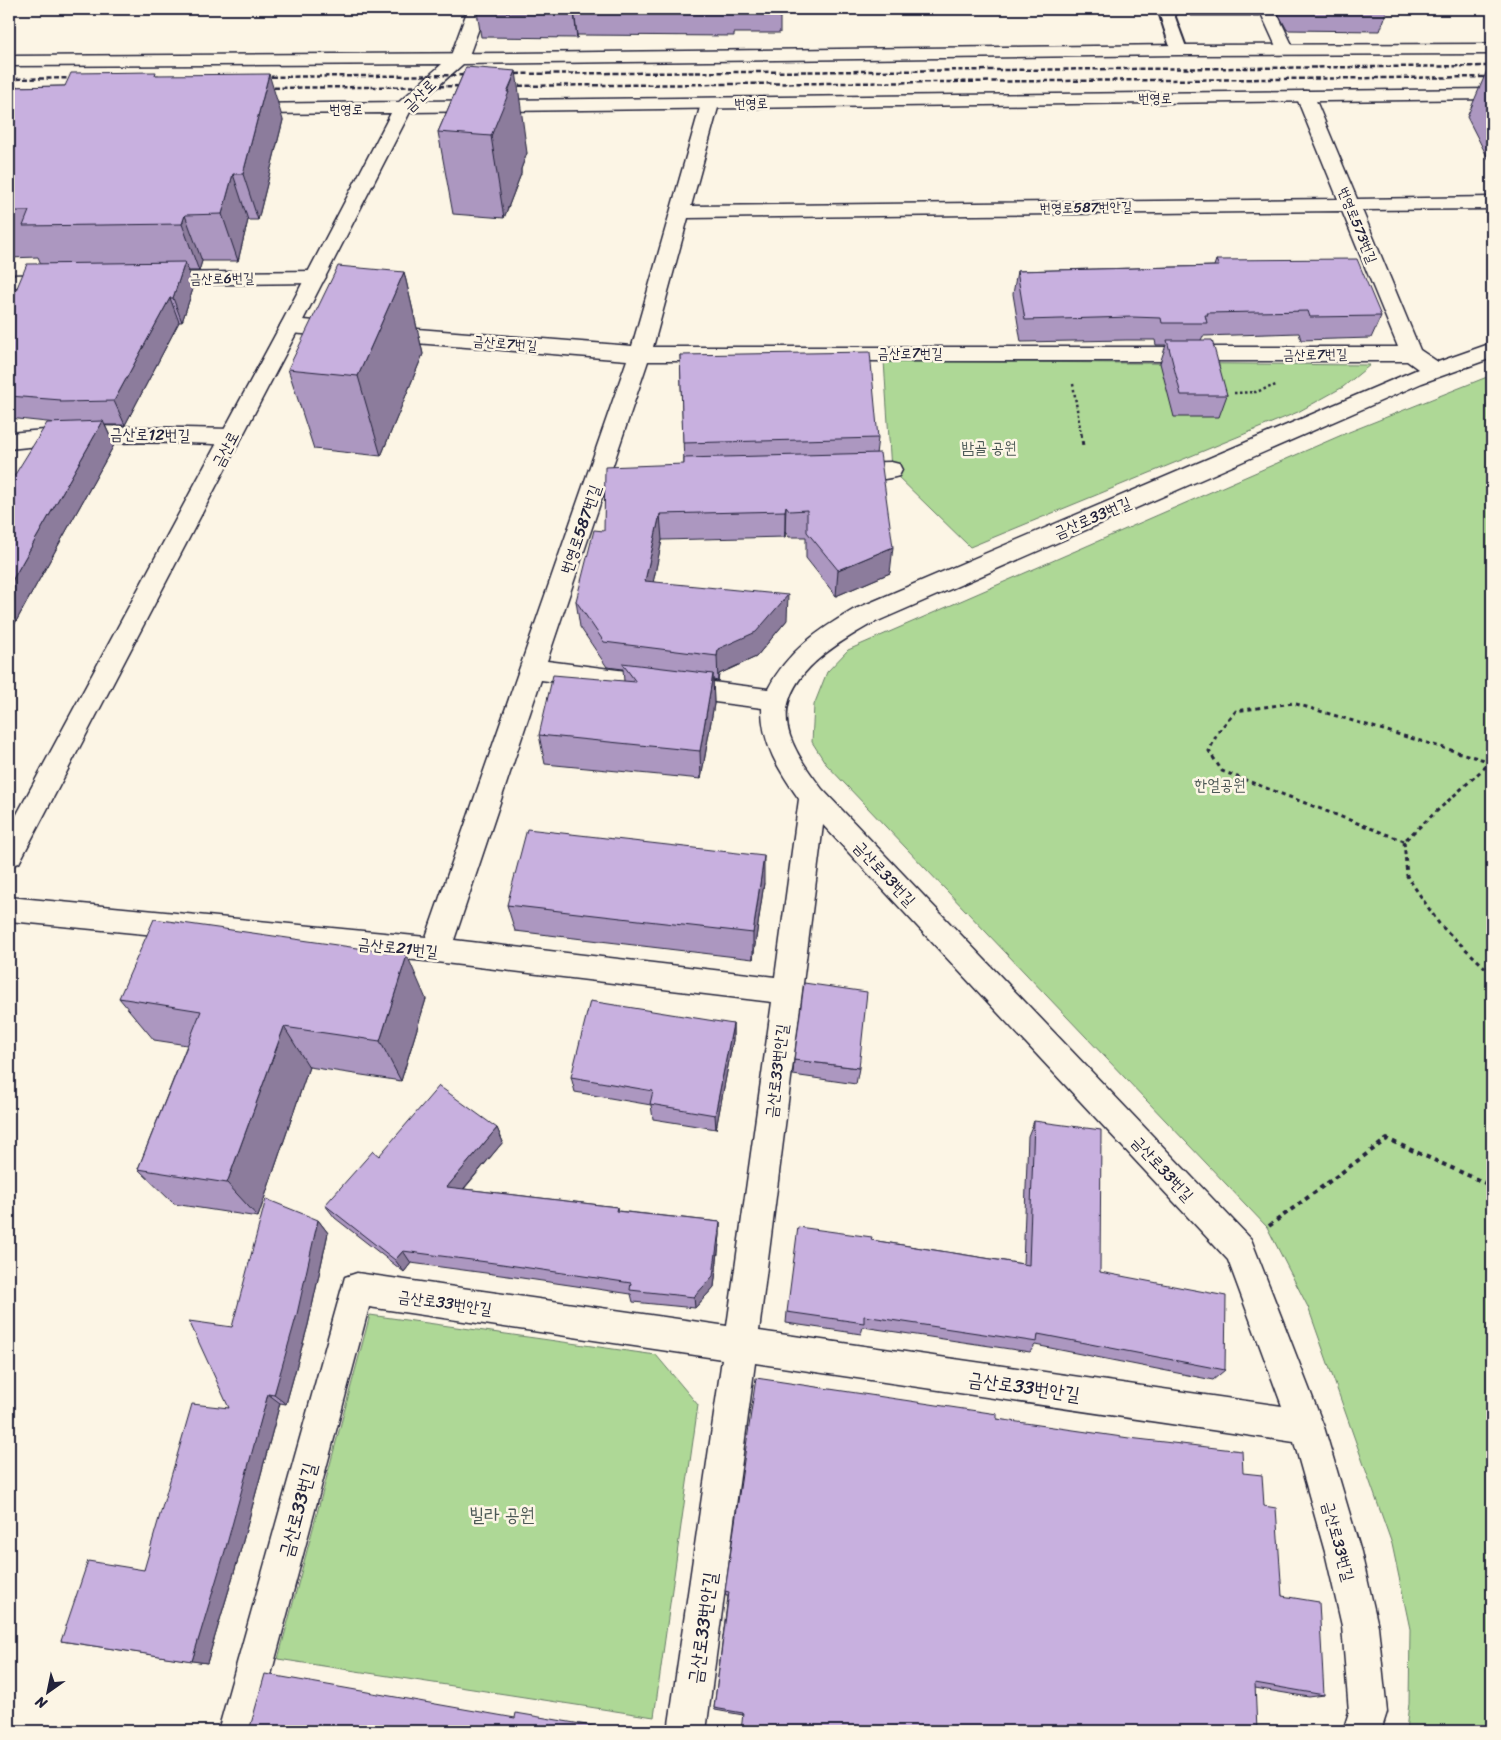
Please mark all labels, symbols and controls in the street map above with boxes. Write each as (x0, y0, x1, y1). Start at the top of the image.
street label: 금산로 (395, 72, 443, 119)
street label: 번영로 (1138, 86, 1172, 111)
street label: 번영로 (734, 91, 768, 116)
street label: 번영로 (329, 97, 363, 122)
street label: 번영로573번길 (1331, 183, 1384, 268)
street label: 번영로587번안길 (1040, 194, 1133, 221)
street label: 금산로6번길 (190, 265, 255, 292)
street label: 금산로7번길 (472, 328, 539, 359)
street label: 금산로7번길 (878, 341, 943, 366)
street label: 금산로7번길 (1283, 341, 1348, 368)
street label: 금산로12번길 (110, 419, 191, 450)
street label: 금산로 (204, 425, 247, 473)
park label: 밤골 공원 (961, 433, 1017, 462)
street label: 번영로587번길 (552, 480, 609, 578)
street label: 금산로33번길 (1049, 488, 1136, 547)
park label: 한얼공원 (1194, 770, 1246, 799)
street label: 금산로33번길 (846, 833, 923, 913)
street label: 금산로21번길 (356, 929, 440, 966)
street label: 금산로33번안길 (756, 1022, 797, 1120)
street label: 금산로33번길 (1124, 1128, 1201, 1208)
street label: 금산로33번안길 (396, 1282, 494, 1323)
street label: 금산로33번안길 (966, 1362, 1082, 1411)
street label: 금산로33번길 (269, 1459, 326, 1561)
park label: 빌라 공원 (469, 1498, 535, 1531)
street label: 금산로33번길 (1314, 1498, 1363, 1585)
street label: 금산로33번안길 (678, 1570, 727, 1686)
north arrow (22, 1668, 72, 1718)
text: N (30, 1689, 53, 1716)

